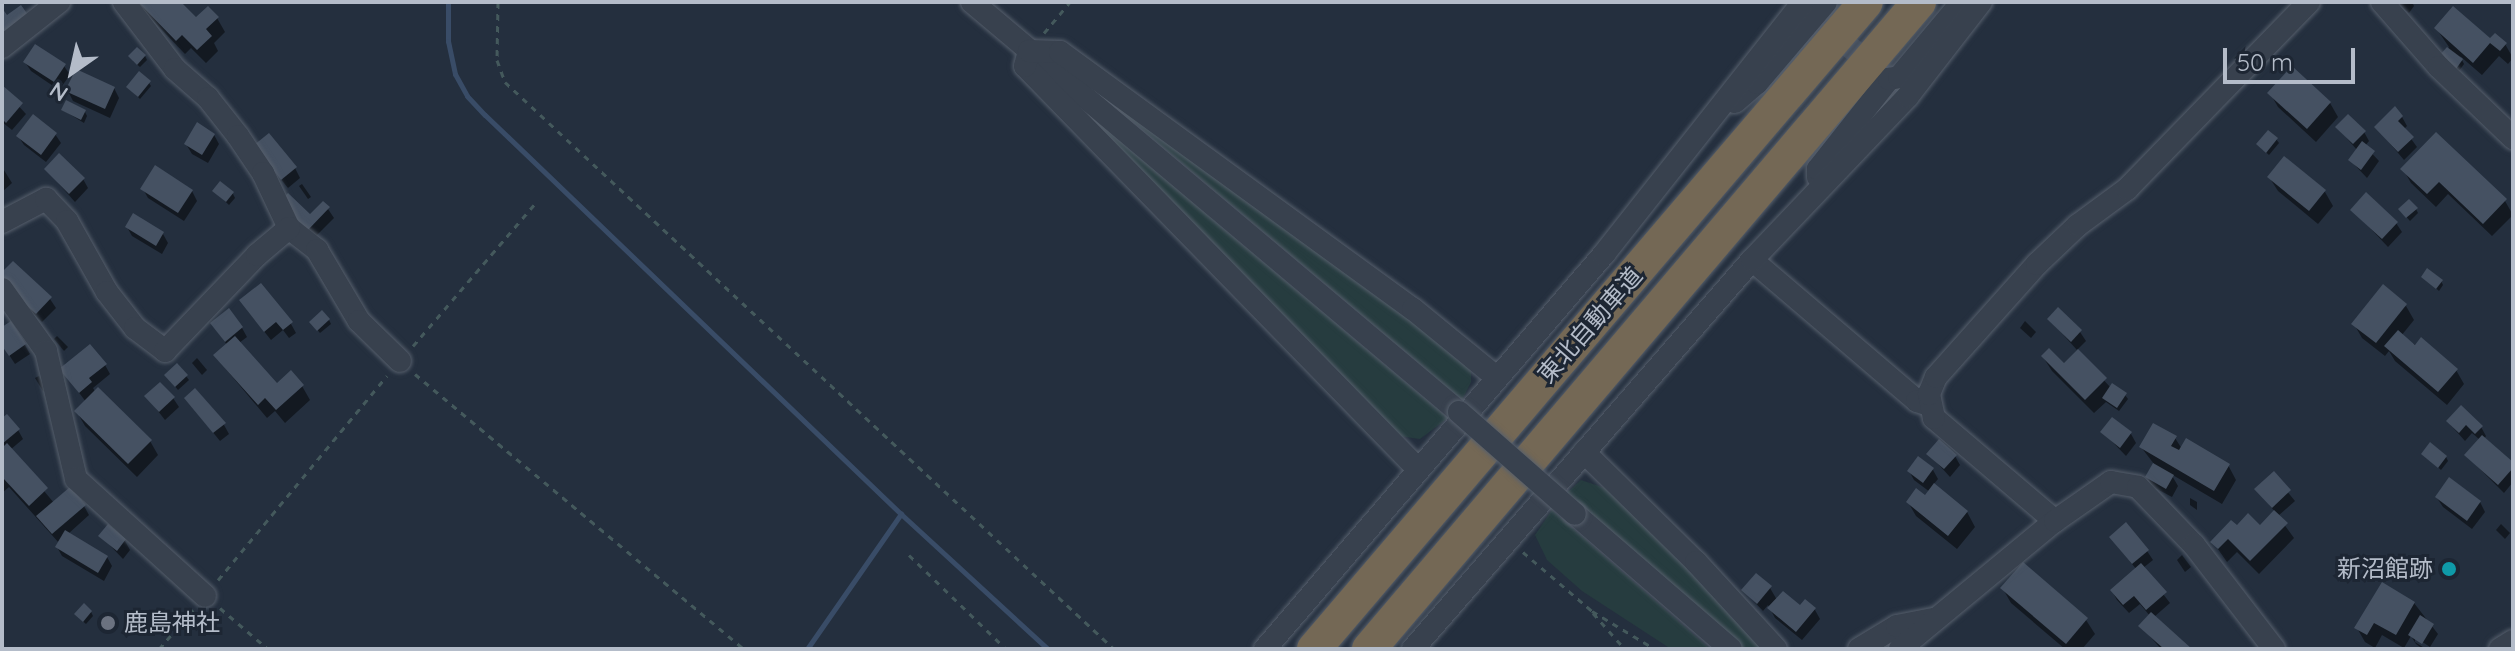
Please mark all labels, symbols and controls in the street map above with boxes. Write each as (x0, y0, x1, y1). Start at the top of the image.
north arrow (32, 32, 112, 112)
scale bar (2227, 32, 2359, 82)
text: 50 m (2237, 47, 2293, 77)
text: N (44, 76, 73, 108)
street label: 東北自動車道 (1532, 261, 1648, 389)
place label: 新沼館跡 (2337, 555, 2433, 583)
marker: 新沼館跡 (2440, 560, 2458, 578)
place label: 鹿島神社 (124, 609, 220, 637)
marker: 鹿島神社 (99, 614, 117, 632)

